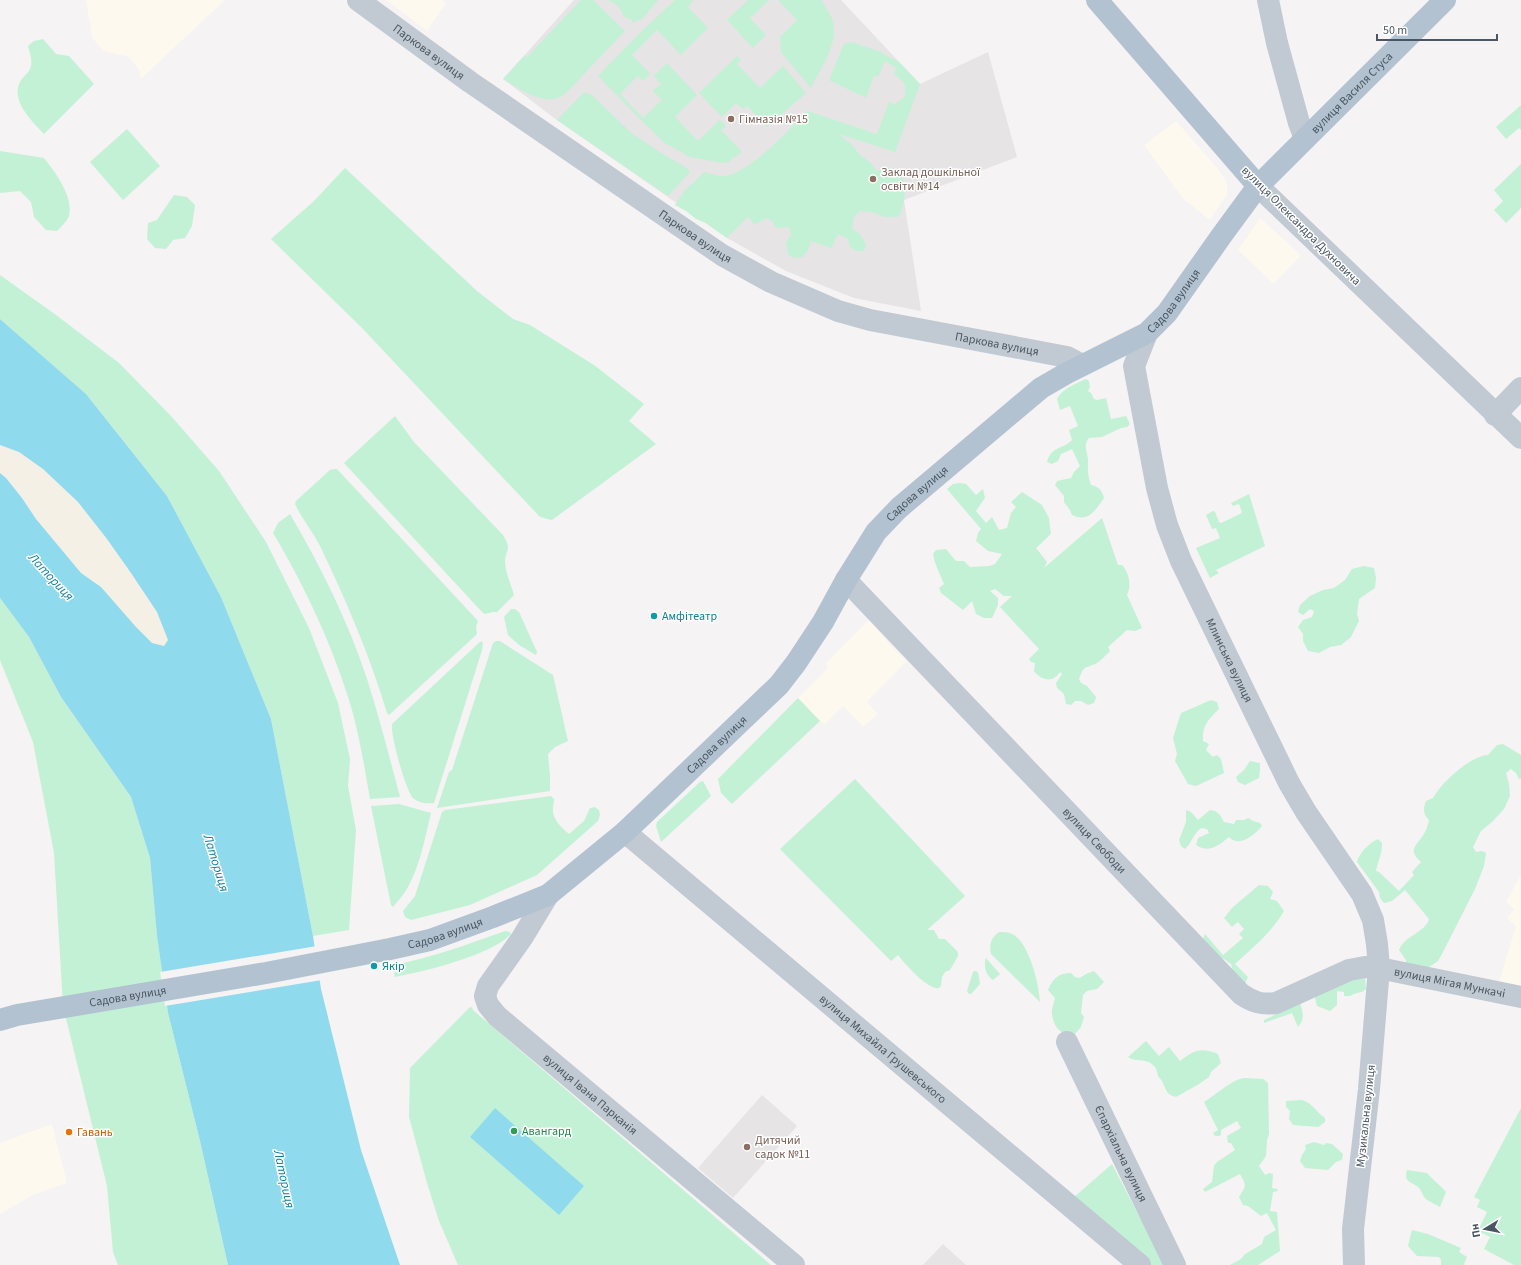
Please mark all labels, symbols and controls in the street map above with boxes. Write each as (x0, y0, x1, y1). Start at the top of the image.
scale bar (1377, 16, 1497, 42)
street label: Паркова вулиця (390, 20, 468, 84)
text: 50 m (1383, 22, 1407, 39)
street label: вулиця Василя Стуса (1307, 48, 1397, 137)
place label: Гімназія №15 (739, 111, 808, 128)
marker: Гімназія №15 (726, 114, 736, 124)
street label: вулиця Олександра Духновича (1238, 163, 1364, 289)
place label: Заклад дошкільної освіти №14 (881, 164, 981, 195)
marker: Заклад дошкільної освіти №14 (868, 174, 878, 184)
street label: Паркова вулиця (655, 206, 735, 267)
street label: Садова вулиця (1143, 265, 1204, 337)
street label: Паркова вулиця (954, 328, 1040, 360)
street label: Садова вулиця (882, 461, 952, 525)
water label: Латориця (24, 548, 78, 605)
place label: Амфітеатр (662, 608, 717, 625)
marker: Амфітеатр (649, 611, 659, 621)
street label: Млинська вулиця (1202, 615, 1257, 705)
street label: Садова вулиця (683, 711, 751, 778)
street label: вулиця Свободи (1059, 804, 1130, 877)
water label: Латориця (198, 831, 233, 894)
street label: Садова вулиця (406, 913, 485, 953)
place label: Якір (382, 958, 405, 975)
marker: Якір (369, 961, 379, 971)
street label: вулиця Мігая Мункачі (1393, 963, 1507, 1002)
street label: Садова вулиця (88, 981, 168, 1011)
street label: вулиця Михайла Грушевського (816, 990, 950, 1107)
street label: вулиця Івана Парканія (539, 1050, 641, 1139)
street label: Музикальна вулиця (1352, 1064, 1380, 1168)
street label: Єпархіальна вулиця (1090, 1102, 1152, 1205)
place label: Авангард (522, 1123, 572, 1140)
place label: Гавань (77, 1124, 113, 1141)
marker: Авангард (509, 1126, 519, 1136)
marker: Гавань (64, 1127, 74, 1137)
place label: Дитячий садок №11 (755, 1132, 810, 1163)
marker: Дитячий садок №11 (742, 1142, 752, 1152)
water label: Латориця (269, 1147, 299, 1210)
north arrow (1465, 1209, 1505, 1249)
text: Пн (1467, 1223, 1484, 1239)

